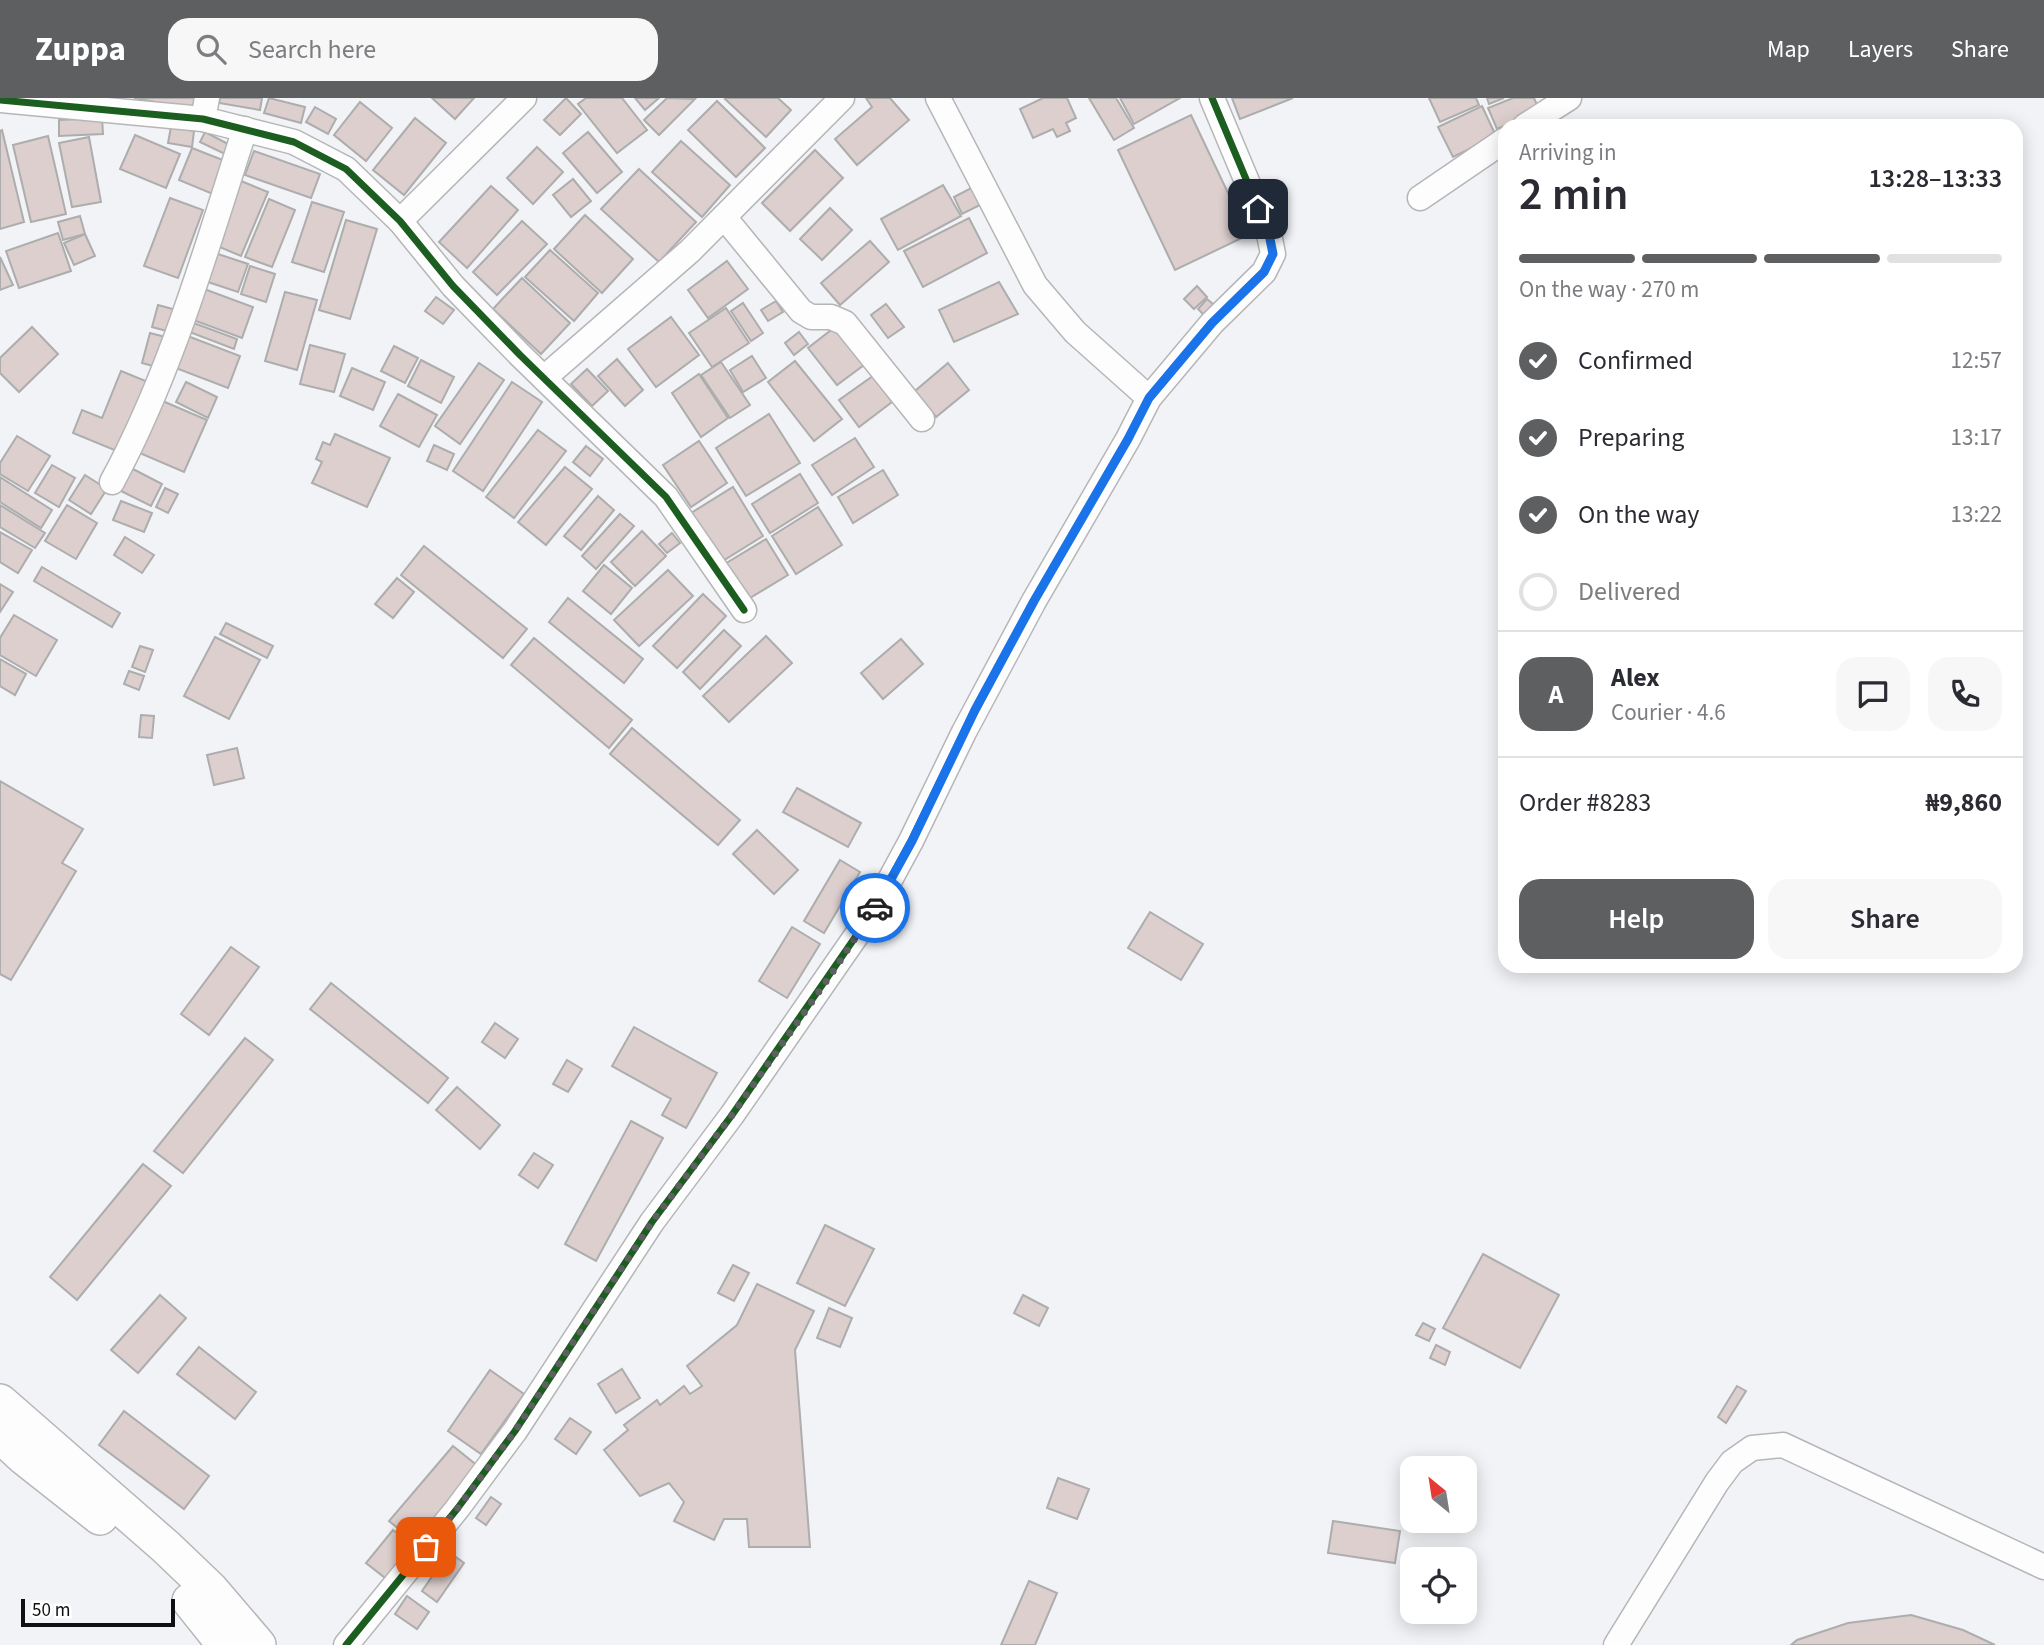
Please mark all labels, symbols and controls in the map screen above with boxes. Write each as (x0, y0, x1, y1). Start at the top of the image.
search box (168, 18, 658, 81)
text: Zuppa (35, 26, 126, 73)
icon: search (192, 30, 230, 68)
text: Search here (248, 31, 376, 68)
text: Map (1767, 32, 1810, 67)
text: Layers (1848, 32, 1913, 67)
text: Share (1951, 32, 2009, 67)
text: Arriving in (1519, 136, 1617, 169)
text: 13:28–13:33 (1869, 160, 2002, 197)
text: 2 min (1519, 162, 1628, 227)
pin (1228, 179, 1288, 239)
icon: home (1239, 190, 1277, 228)
text: On the way · 270 m (1519, 273, 1699, 306)
icon: check (1519, 342, 1557, 380)
text: Confirmed (1578, 342, 1693, 379)
text: 12:57 (1951, 344, 2002, 377)
icon: check (1519, 419, 1557, 457)
text: Preparing (1578, 419, 1684, 456)
text: 13:17 (1951, 421, 2002, 454)
icon: check (1519, 496, 1557, 534)
text: On the way (1578, 496, 1699, 533)
text: 13:22 (1951, 498, 2002, 531)
text: Delivered (1578, 573, 1681, 610)
button: chat (1836, 657, 1910, 731)
button: phone (1928, 657, 2002, 731)
text: Alex (1611, 659, 1660, 696)
text: A (1549, 676, 1563, 713)
text: Courier · 4.6 (1611, 696, 1726, 729)
text: Order #8283 (1519, 784, 1651, 821)
text: ₦9,860 (1926, 784, 2002, 821)
courier (840, 873, 910, 943)
button: Help (1519, 879, 1754, 959)
button: Share (1768, 879, 2002, 959)
icon: car (856, 889, 894, 927)
north arrow (1400, 1456, 1477, 1533)
map controls (1400, 1456, 1477, 1624)
pin (396, 1517, 456, 1577)
icon: bag (407, 1528, 445, 1566)
button: locate (1400, 1547, 1477, 1624)
scale bar (21, 1596, 175, 1628)
text: 50 m (32, 1597, 70, 1624)

